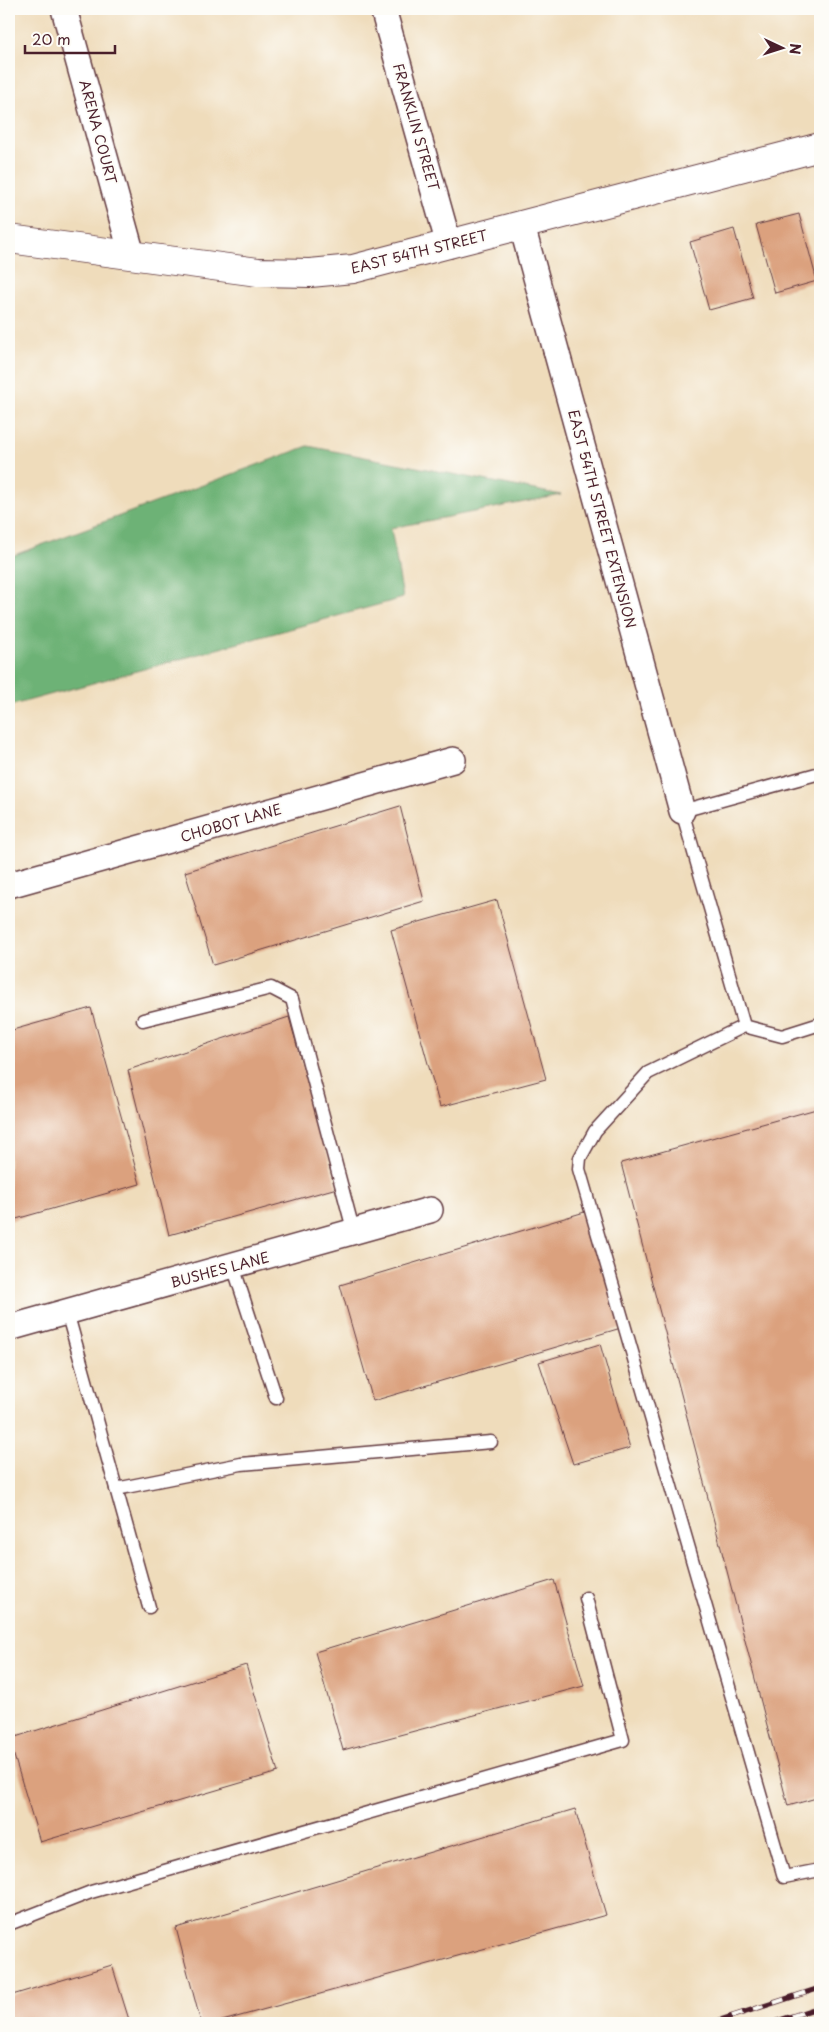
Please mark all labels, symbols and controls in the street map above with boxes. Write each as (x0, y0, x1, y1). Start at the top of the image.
scale bar (25, 22, 115, 54)
north arrow (756, 22, 806, 72)
text: 20 m (32, 27, 71, 50)
text: N (785, 43, 806, 55)
street label: FRANKLIN STREET (388, 61, 445, 194)
street label: ARENA COURT (74, 77, 123, 187)
street label: EAST 54TH STREET (348, 224, 490, 279)
street label: EAST 54TH STREET EXTENSION (563, 407, 642, 631)
street label: CHOBOT LANE (178, 798, 284, 847)
street label: BUSHES LANE (168, 1246, 272, 1293)

